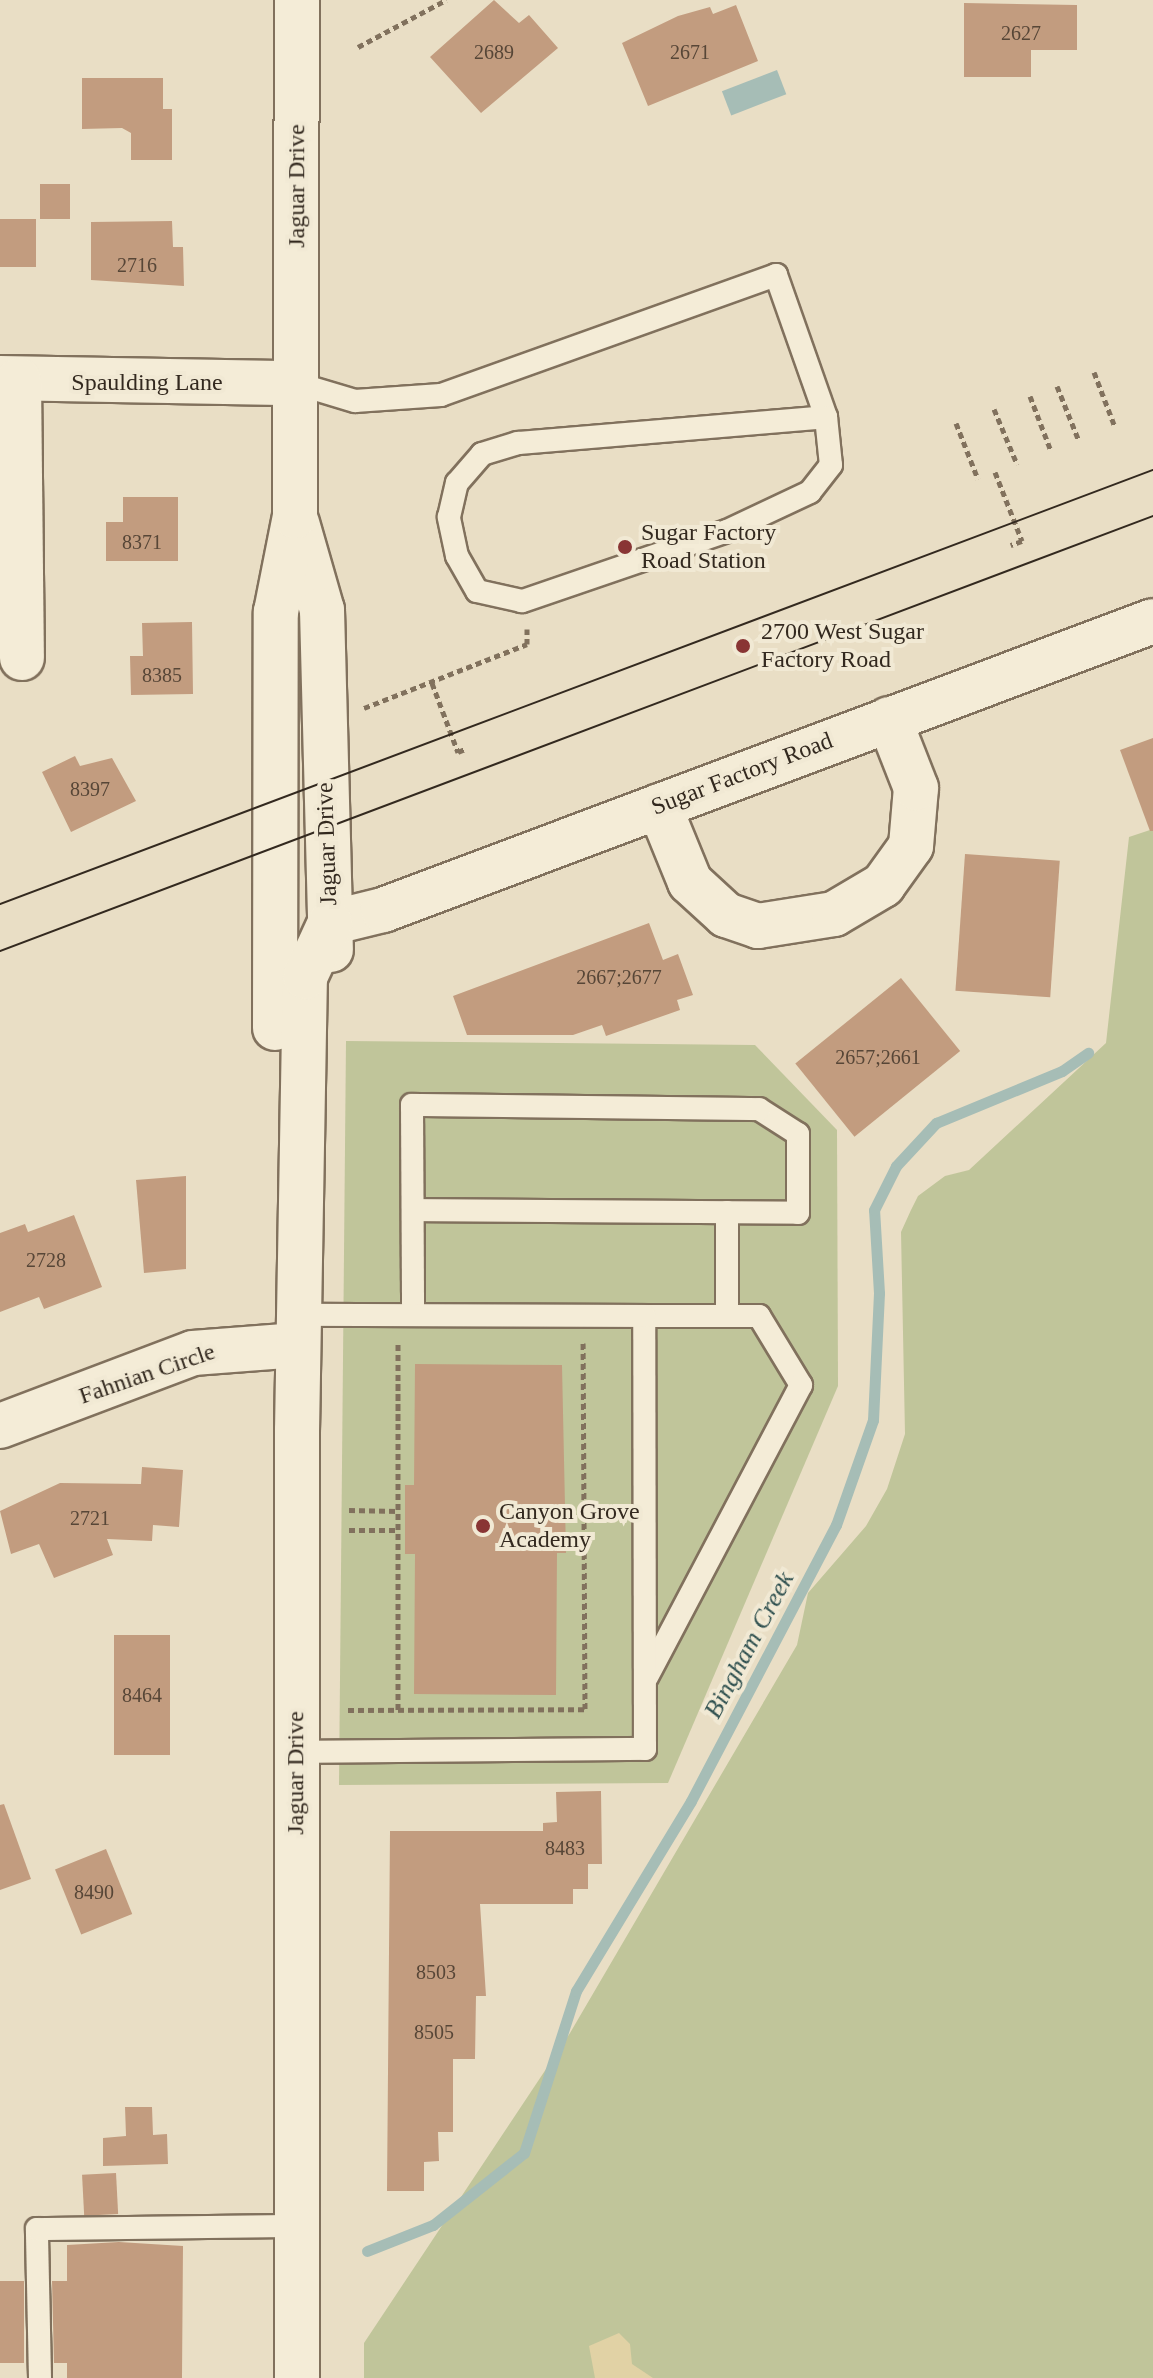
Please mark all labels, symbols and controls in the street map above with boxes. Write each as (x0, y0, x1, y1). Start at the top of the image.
house number: 2627 (1001, 21, 1041, 45)
house number: 2689 (474, 40, 514, 64)
house number: 2671 (670, 40, 710, 64)
street label: Jaguar Drive (283, 124, 311, 248)
house number: 2716 (117, 253, 157, 277)
street label: Spaulding Lane (71, 369, 223, 397)
place label: Sugar Factory Road Station (641, 519, 776, 575)
house number: 8371 (122, 530, 162, 554)
marker: Sugar Factory Road Station (616, 538, 634, 556)
place label: 2700 West Sugar Factory Road (761, 618, 924, 674)
marker: 2700 West Sugar Factory Road (732, 635, 754, 657)
house number: 8385 (142, 663, 182, 687)
street label: Sugar Factory Road (647, 726, 837, 822)
house number: 8397 (70, 777, 110, 801)
street label: Jaguar Drive (310, 782, 344, 906)
house number: 2667;2677 (576, 965, 662, 989)
house number: 2657;2661 (835, 1045, 921, 1069)
house number: 2728 (26, 1248, 66, 1272)
street label: Fahnian Circle (75, 1337, 219, 1411)
place label: Canyon Grove Academy (499, 1498, 640, 1554)
house number: 2721 (70, 1506, 110, 1530)
marker: Canyon Grove Academy (474, 1517, 492, 1535)
water label: Bingham Creek (697, 1566, 801, 1724)
house number: 8464 (122, 1683, 162, 1707)
street label: Jaguar Drive (282, 1711, 310, 1835)
house number: 8483 (545, 1836, 585, 1860)
house number: 8490 (74, 1880, 114, 1904)
house number: 8503 (416, 1960, 456, 1984)
house number: 8505 (414, 2020, 454, 2044)

